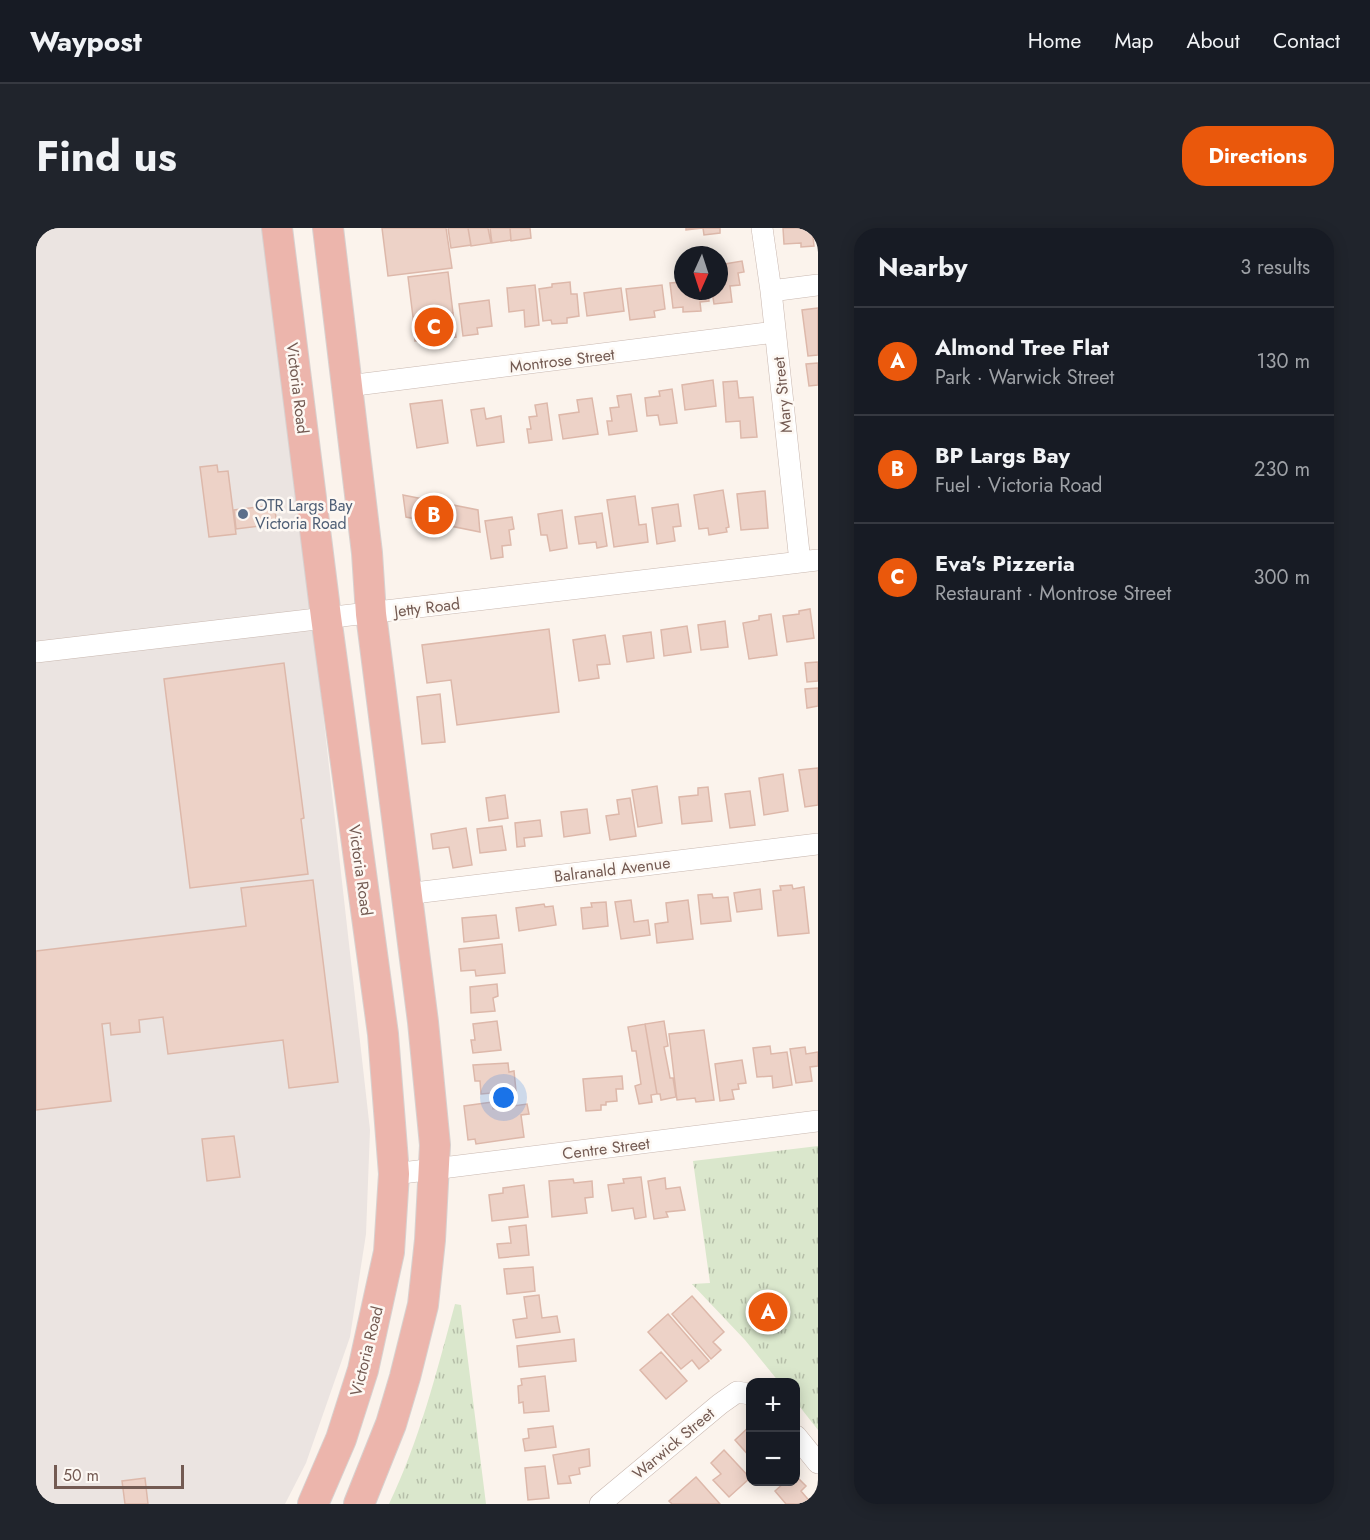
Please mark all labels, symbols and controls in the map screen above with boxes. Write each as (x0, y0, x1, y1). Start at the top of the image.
text: Waypost (30, 21, 142, 62)
text: Home (1028, 26, 1081, 56)
text: Map (1114, 26, 1154, 56)
text: About (1187, 26, 1240, 56)
text: Contact (1273, 26, 1340, 56)
text: Find us (36, 126, 177, 187)
button: Directions (1182, 126, 1334, 186)
north arrow (674, 246, 728, 300)
text: Nearby (878, 248, 967, 286)
text: 3 results (1240, 253, 1310, 282)
pin: C (414, 304, 454, 350)
text: Almond Tree Flat (935, 331, 1109, 363)
street label: Victoria Road (281, 341, 315, 435)
street label: Montrose Street (508, 343, 616, 378)
text: A (890, 347, 905, 376)
text: 130 m (1256, 347, 1310, 376)
street label: Mary Street (767, 355, 798, 434)
text: Park · Warwick Street (935, 363, 1114, 392)
text: BP Largs Bay (935, 439, 1070, 471)
text: B (891, 455, 904, 484)
text: 230 m (1254, 455, 1310, 484)
text: Fuel · Victoria Road (935, 471, 1103, 500)
pin: B (414, 492, 454, 538)
place label: OTR Largs Bay Victoria Road (255, 494, 353, 535)
marker: OTR Largs Bay Victoria Road (236, 507, 250, 521)
text: Eva's Pizzeria (935, 547, 1075, 579)
text: C (890, 563, 905, 592)
text: 300 m (1253, 563, 1310, 592)
text: Restaurant · Montrose Street (935, 579, 1171, 608)
street label: Jetty Road (391, 592, 461, 623)
street label: Victoria Road (343, 823, 378, 917)
street label: Balranald Avenue (553, 851, 672, 888)
your location (489, 1083, 518, 1112)
street label: Centre Street (561, 1132, 651, 1165)
pin: A (748, 1290, 788, 1334)
street label: Victoria Road (344, 1304, 389, 1398)
map controls (746, 1378, 800, 1486)
button: + (746, 1378, 800, 1432)
street label: Warwick Street (627, 1402, 719, 1485)
button: − (746, 1432, 800, 1486)
scale bar (54, 1462, 184, 1490)
text: 50 m (63, 1464, 99, 1487)

